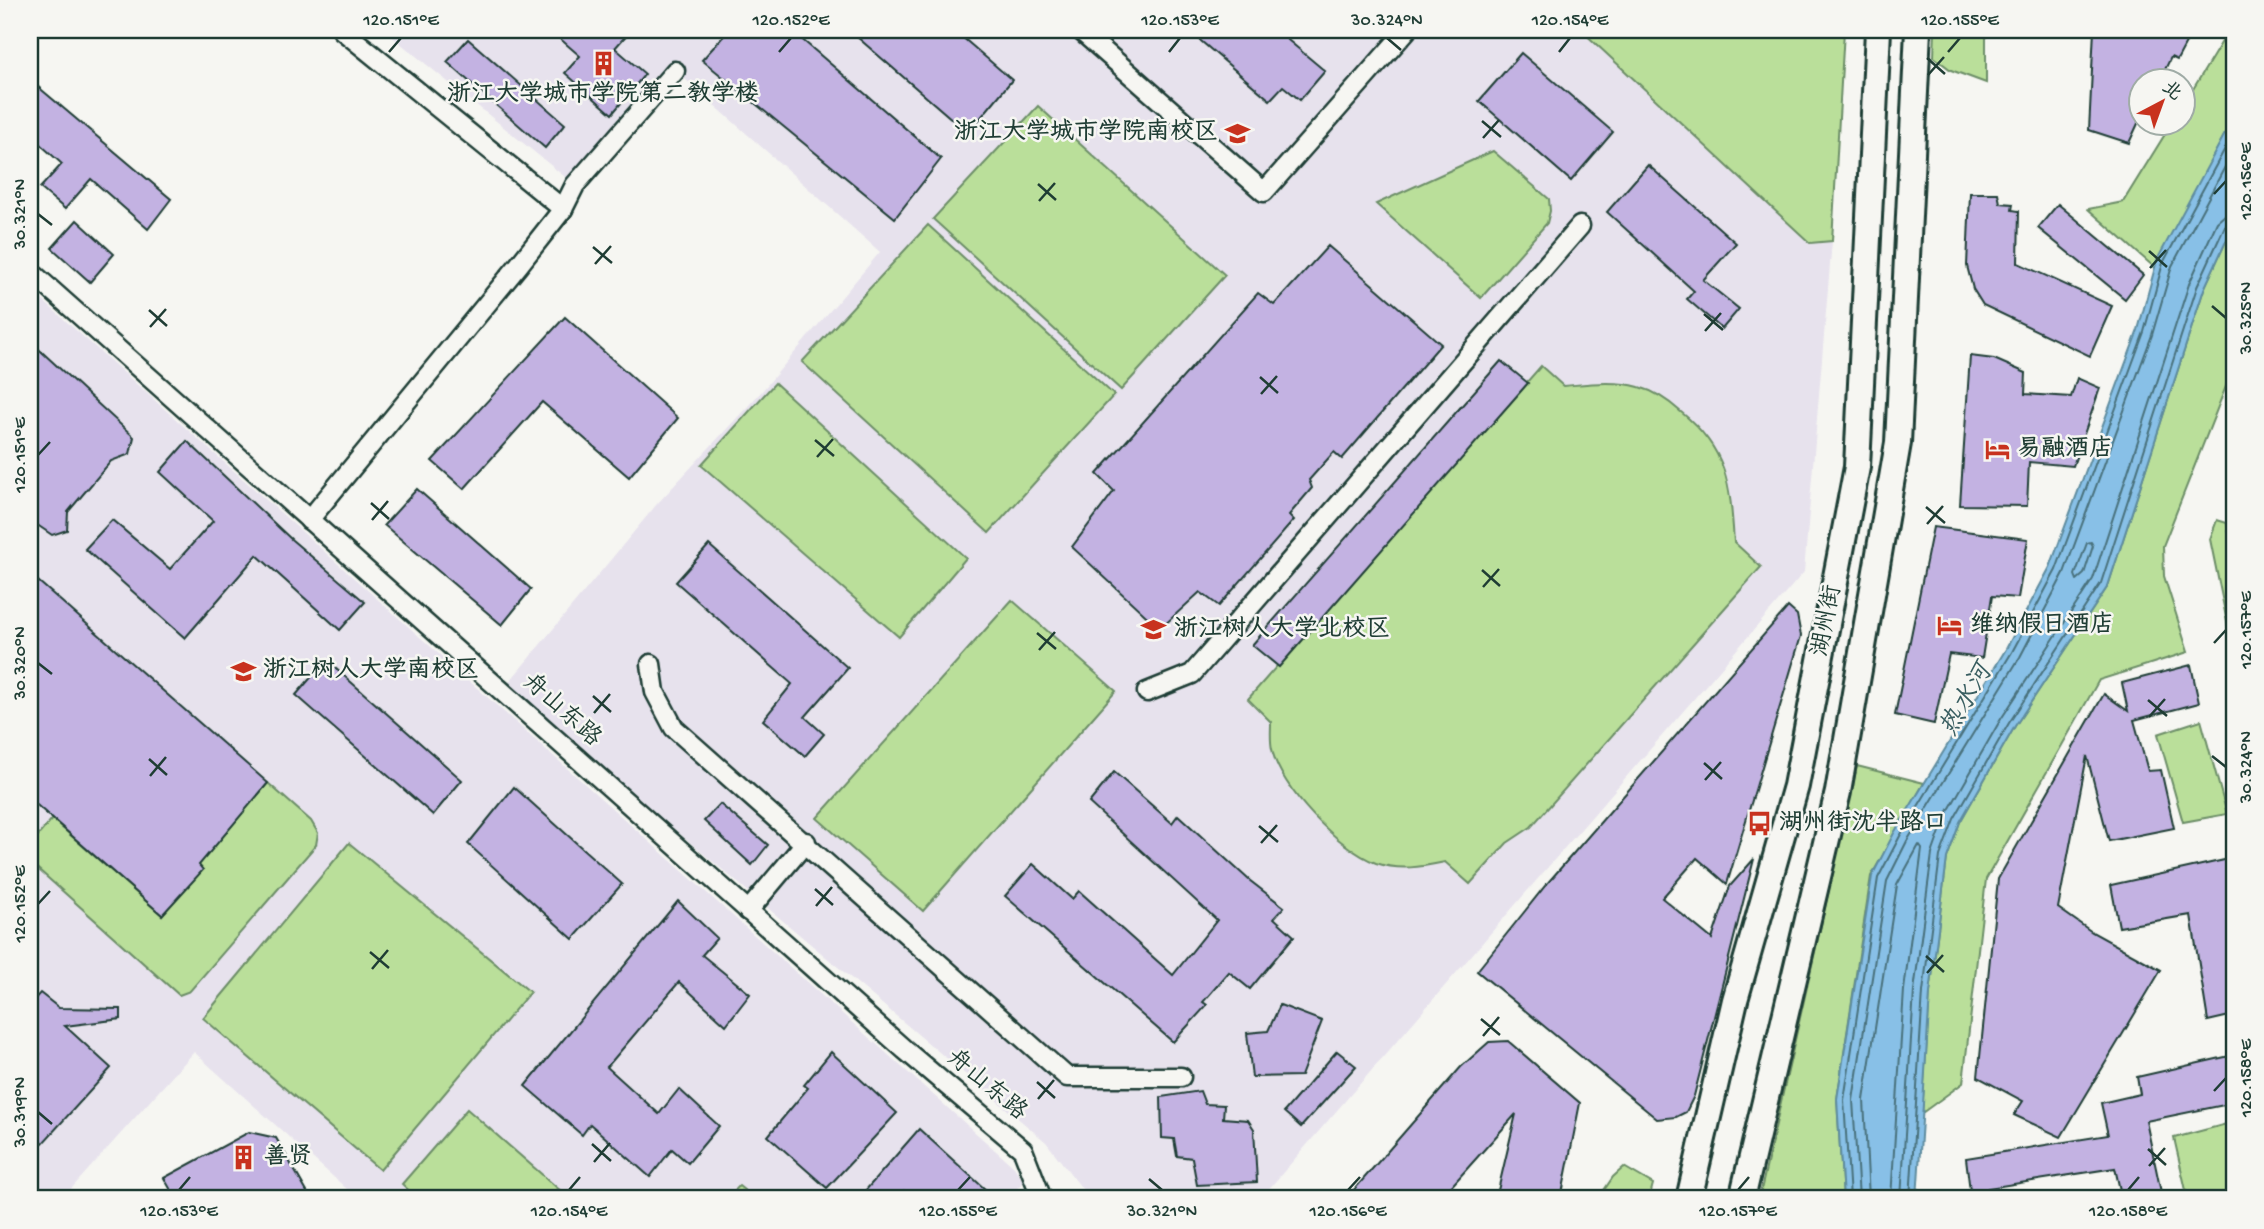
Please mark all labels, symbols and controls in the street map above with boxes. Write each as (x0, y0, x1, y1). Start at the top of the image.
text: 120.151°E (362, 11, 439, 32)
text: 120.152°E (752, 11, 830, 32)
text: 120.153°E (1140, 11, 1219, 32)
text: 30.324°N (1350, 11, 1423, 32)
text: 120.154°E (1531, 11, 1609, 32)
text: 120.155°E (1920, 11, 2000, 32)
building icon: 浙江大学城市学院第二教学楼 (589, 50, 617, 78)
north arrow (2128, 66, 2198, 136)
text: 北 (2156, 77, 2186, 107)
place label: 浙江大学城市学院第二教学楼 (447, 80, 759, 110)
place label: 浙江大学城市学院南校区 (954, 118, 1218, 148)
school or university icon: 浙江大学城市学院南校区 (1224, 119, 1252, 147)
text: 120.156°E (2237, 142, 2258, 221)
text: 30.321°N (11, 179, 32, 250)
text: 30.325°N (2237, 282, 2258, 355)
text: 120.151°E (11, 417, 32, 494)
place label: 易融酒店 (2017, 435, 2113, 465)
hotel icon: 易融酒店 (1983, 436, 2011, 464)
street label: 湖州街 (1806, 583, 1849, 659)
text: 120.157°E (2237, 591, 2258, 670)
place label: 维纳假日酒店 (1970, 611, 2114, 641)
hotel icon: 维纳假日酒店 (1936, 612, 1964, 640)
place label: 浙江树人大学北校区 (1174, 615, 1390, 645)
school or university icon: 浙江树人大学北校区 (1140, 616, 1168, 644)
text: 30.320°N (11, 626, 32, 701)
water label: 热水河 (1933, 655, 2003, 743)
place label: 浙江树人大学南校区 (263, 656, 479, 686)
school or university icon: 浙江树人大学南校区 (229, 657, 257, 685)
street label: 舟山东路 (516, 667, 608, 754)
text: 30.324°N (2237, 731, 2258, 804)
place label: 湖州街沈半路口 (1779, 808, 1947, 839)
bus stop icon: 湖州街沈半路口 (1745, 810, 1773, 838)
text: 120.152°E (11, 865, 32, 943)
text: 120.158°E (2237, 1038, 2258, 1118)
street label: 舟山东路 (940, 1043, 1033, 1128)
text: 30.319°N (11, 1077, 32, 1148)
place label: 善贤 (264, 1143, 312, 1173)
building icon: 善贤 (230, 1144, 258, 1172)
text: 120.153°E (139, 1202, 218, 1223)
text: 120.154°E (530, 1202, 608, 1223)
text: 120.155°E (918, 1202, 998, 1223)
text: 30.321°N (1126, 1202, 1197, 1223)
text: 120.156°E (1308, 1202, 1387, 1223)
text: 120.157°E (1698, 1202, 1777, 1223)
text: 120.158°E (2088, 1202, 2168, 1223)

